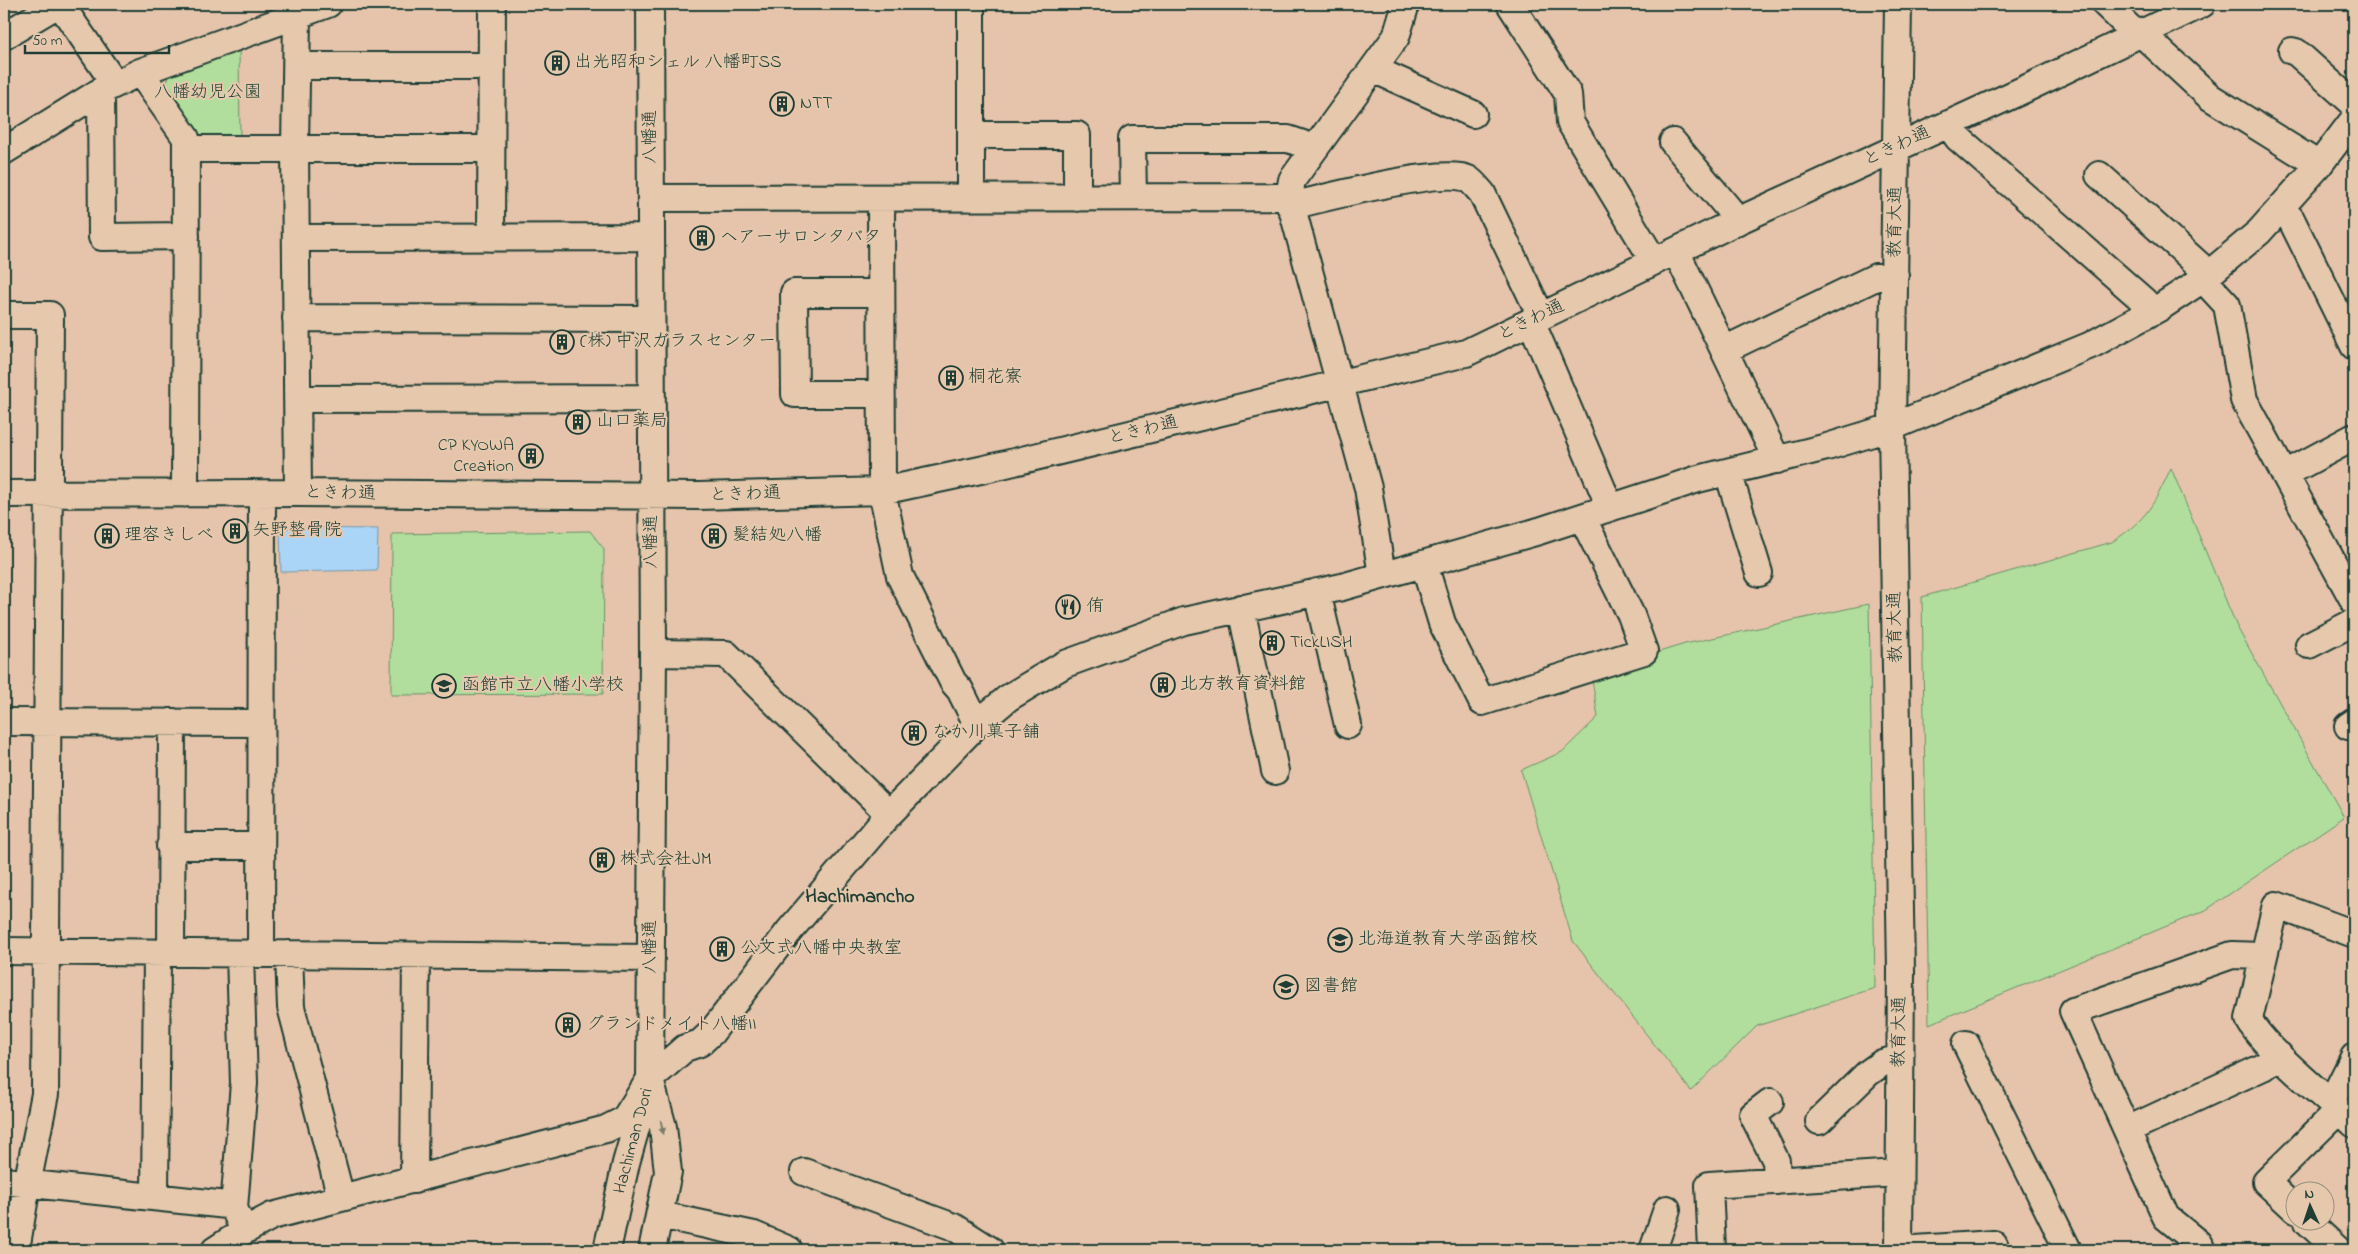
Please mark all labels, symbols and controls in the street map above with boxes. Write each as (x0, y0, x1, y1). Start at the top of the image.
scale bar (25, 22, 169, 54)
text: 50 m (32, 30, 63, 52)
building icon: 出光昭和シェル 八幡町SS (544, 50, 570, 76)
place label: 出光昭和シェル 八幡町SS (574, 50, 782, 76)
park label: 八幡幼児公園 (154, 80, 262, 106)
building icon: NTT (769, 91, 795, 117)
place label: NTT (800, 91, 833, 117)
street label: 八幡通 (638, 110, 664, 164)
street label: ときわ通 (1859, 120, 1935, 174)
street label: 教育大通 (1882, 186, 1910, 258)
building icon: ヘアーサロンタバタ (689, 225, 715, 251)
place label: ヘアーサロンタバタ (720, 225, 881, 251)
street label: ときわ通 (1493, 294, 1569, 348)
building icon: (株) 中沢ガラスセンター (549, 329, 575, 355)
place label: (株) 中沢ガラスセンター (580, 329, 776, 355)
building icon: 桐花寮 (938, 365, 964, 391)
place label: 桐花寮 (968, 365, 1022, 391)
building icon: 山口薬局 (565, 409, 591, 435)
place label: 山口薬局 (596, 409, 668, 435)
street label: ときわ通 (1105, 410, 1181, 452)
place label: CP KYOWA Creation (438, 433, 514, 480)
building icon: CP KYOWA Creation (518, 443, 544, 469)
street label: ときわ通 (304, 480, 376, 508)
street label: ときわ通 (709, 481, 781, 509)
street label: 八幡通 (639, 515, 665, 569)
building icon: 矢野整骨院 (222, 518, 248, 544)
place label: 矢野整骨院 (252, 518, 342, 544)
building icon: 理容きしべ (94, 523, 120, 549)
place label: 理容きしべ (124, 523, 214, 549)
building icon: 髪結処八幡 (701, 523, 727, 549)
place label: 髪結処八幡 (732, 523, 822, 549)
street label: 教育大通 (1882, 591, 1910, 663)
restaurant icon: 侑 (1055, 594, 1081, 620)
place label: 侑 (1086, 594, 1104, 620)
building icon: TickLISH (1259, 630, 1285, 656)
place label: TickLISH (1290, 630, 1352, 656)
building icon: 北方教育資料館 (1150, 672, 1176, 698)
place label: 北方教育資料館 (1180, 672, 1306, 698)
school or university icon: 函館市立八幡小学校 (431, 673, 457, 699)
place label: 函館市立八幡小学校 (462, 673, 624, 699)
building icon: なか川菓子舗 (901, 720, 927, 746)
place label: なか川菓子舗 (932, 720, 1040, 746)
building icon: 株式会社JM (589, 847, 615, 873)
place label: 株式会社JM (620, 847, 712, 873)
district label: Hachimancho (805, 883, 915, 912)
street label: 八幡通 (638, 920, 664, 974)
school or university icon: 北海道教育大学函館校 (1327, 927, 1353, 953)
place label: 北海道教育大学函館校 (1358, 927, 1538, 953)
building icon: 公文式八幡中央教室 (709, 936, 735, 962)
place label: 公文式八幡中央教室 (740, 936, 902, 962)
school or university icon: 図書館 (1273, 974, 1299, 1000)
place label: 図書館 (1304, 974, 1358, 1000)
street label: 教育大通 (1886, 996, 1914, 1068)
building icon: グランドメイト八幡II (555, 1012, 581, 1038)
place label: グランドメイト八幡II (586, 1012, 756, 1038)
street label: Hachiman Dori (607, 1085, 661, 1197)
one-way arrow (658, 1119, 666, 1134)
north arrow (2286, 1182, 2336, 1232)
text: N (2304, 1184, 2315, 1205)

